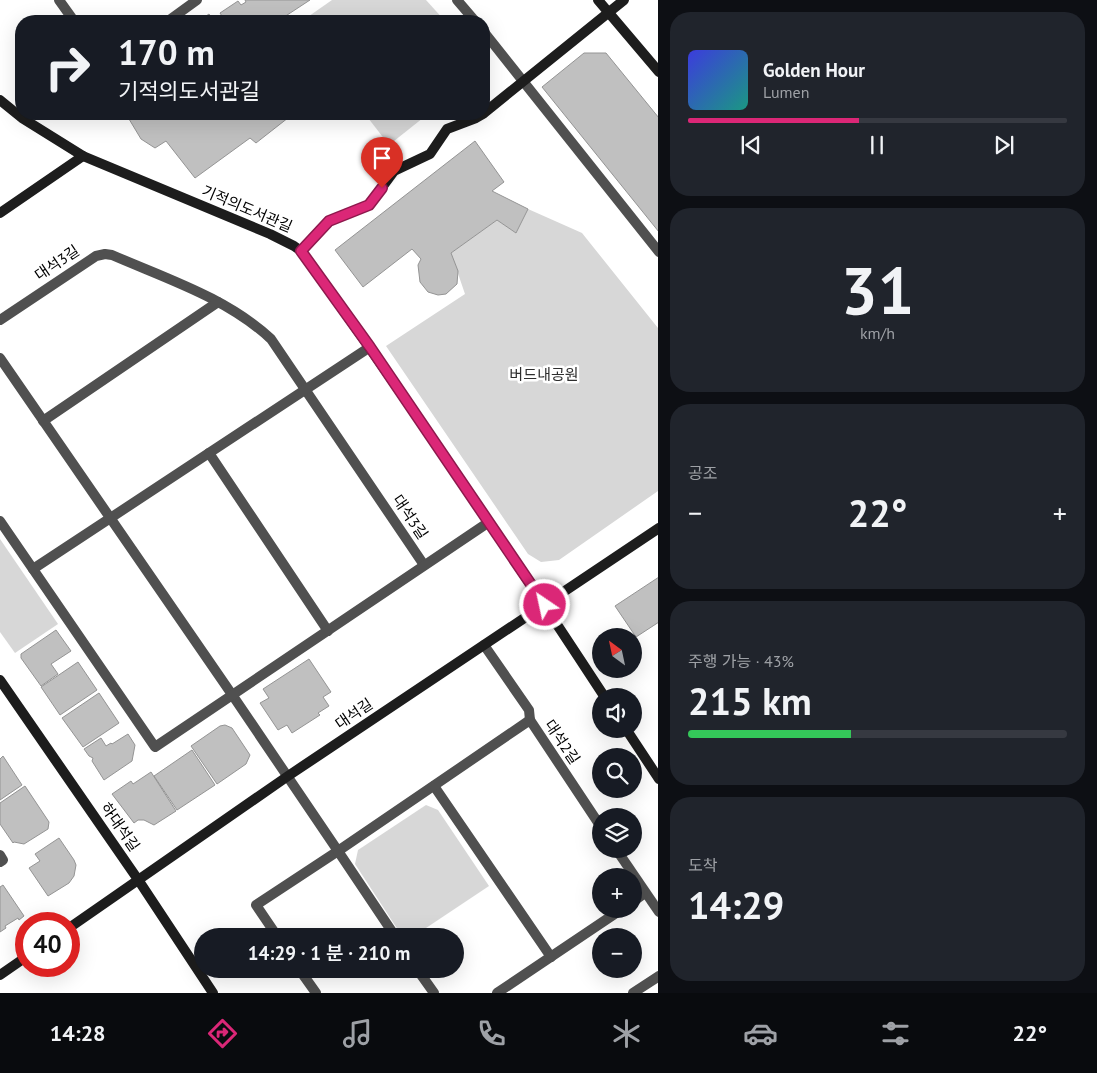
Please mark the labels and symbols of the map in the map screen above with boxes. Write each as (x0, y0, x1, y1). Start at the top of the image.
pin (361, 137, 403, 188)
street label: 기적의도서관길 (199, 181, 295, 236)
street label: 대석3길 (31, 241, 83, 284)
park label: 버드내공원 (509, 365, 579, 384)
street label: 대석3길 (389, 491, 432, 543)
position arrow (518, 578, 570, 630)
north arrow (592, 628, 642, 678)
street label: 대석길 (331, 694, 376, 733)
street label: 대석2길 (541, 716, 584, 768)
street label: 하대석길 (97, 799, 144, 855)
speed limit sign: 40 (15, 912, 80, 977)

